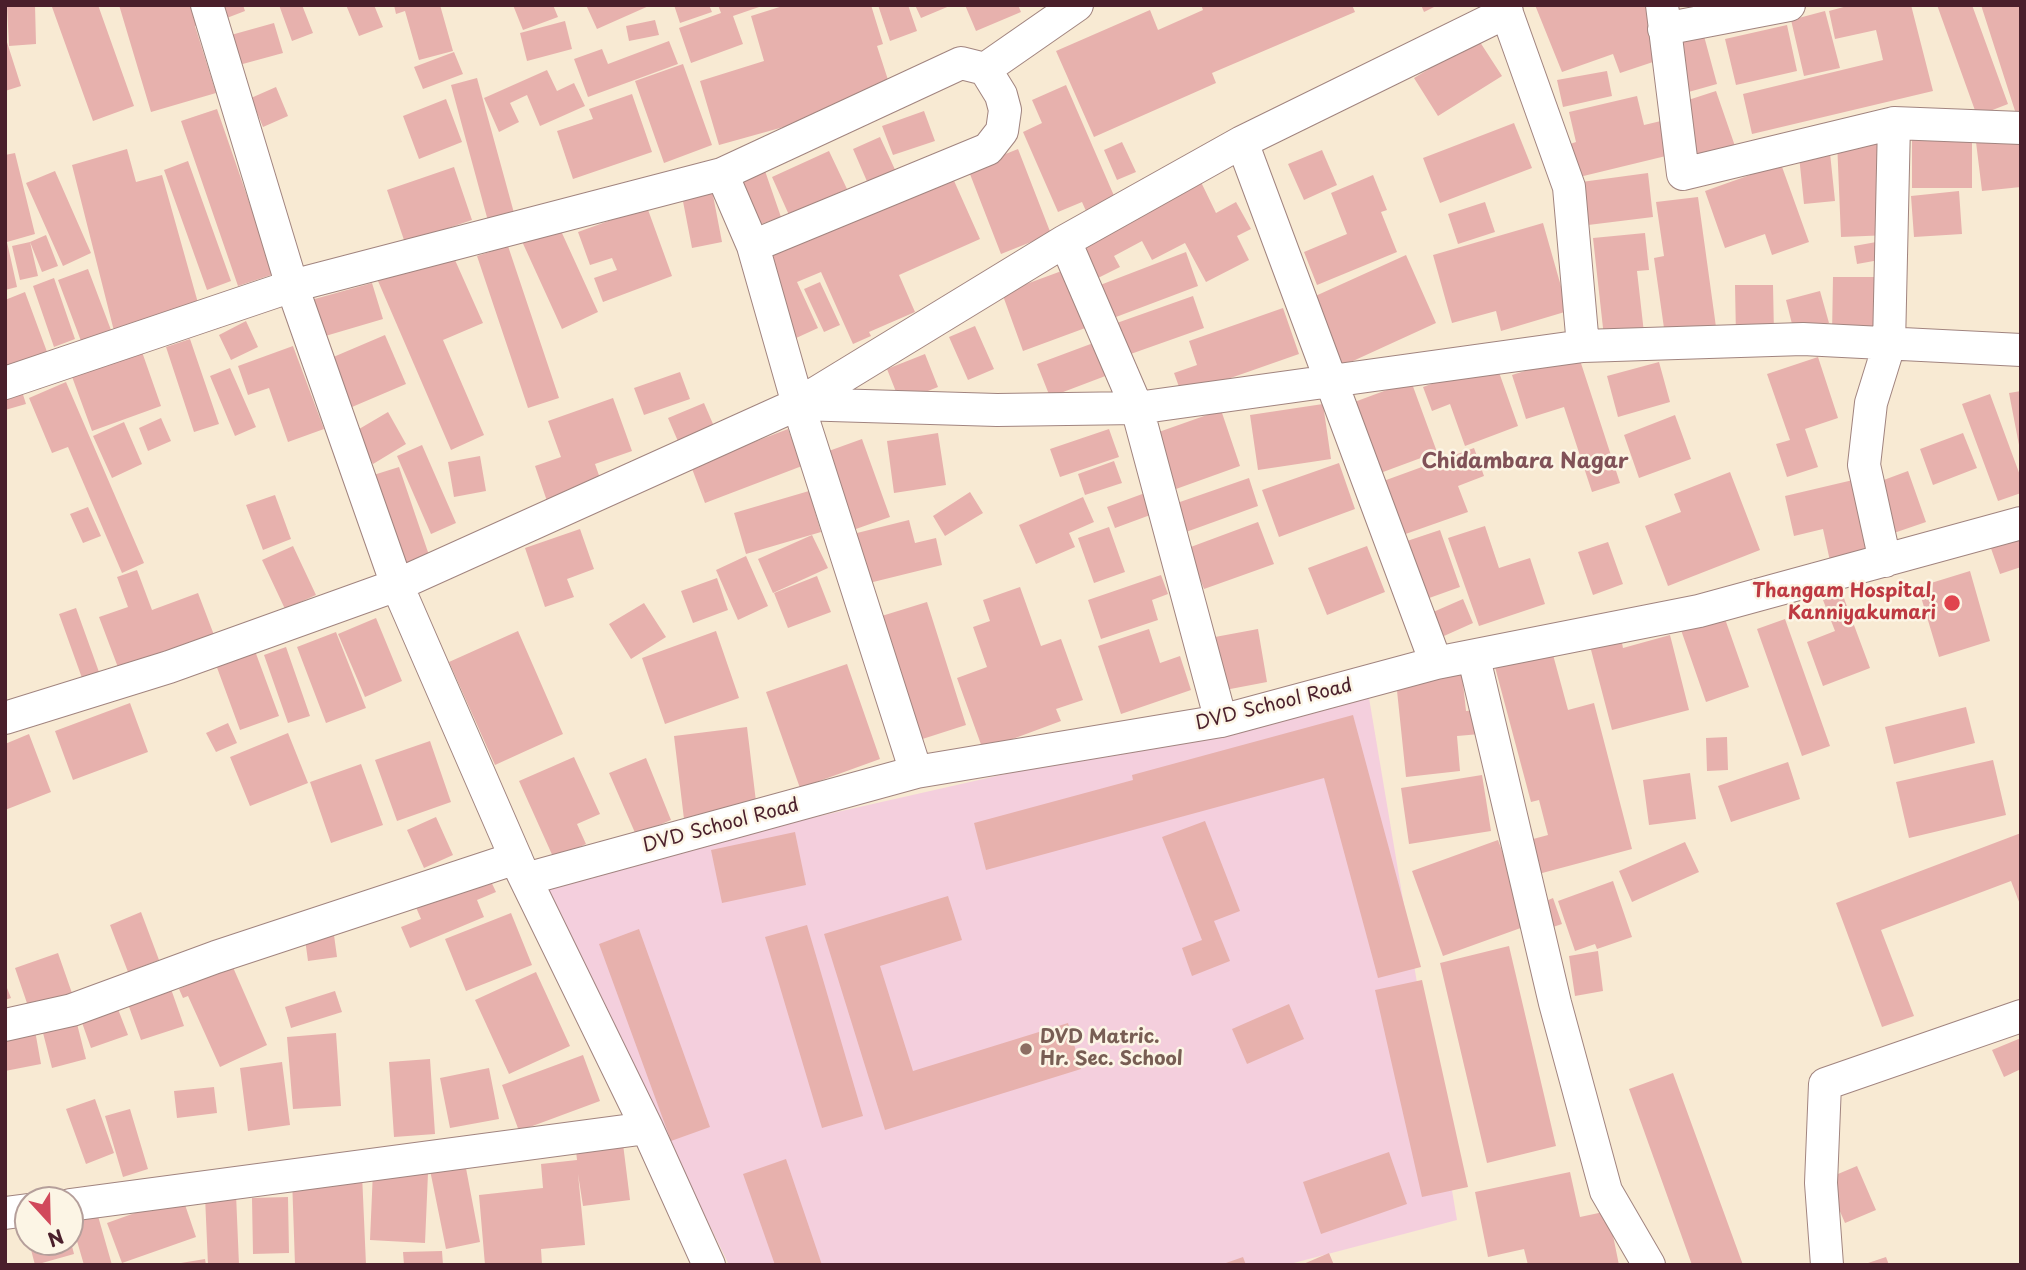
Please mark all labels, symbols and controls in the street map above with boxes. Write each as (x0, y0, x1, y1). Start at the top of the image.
district label: Chidambara Nagar (1421, 449, 1629, 475)
place label: Thangam Hospital, Kanniyakumari (1752, 581, 1936, 625)
marker: Thangam Hospital, Kanniyakumari (1942, 593, 1962, 613)
street label: DVD School Road (1193, 675, 1355, 735)
street label: DVD School Road (640, 794, 802, 858)
place label: DVD Matric. Hr. Sec. School (1040, 1027, 1183, 1071)
marker: DVD Matric. Hr. Sec. School (1018, 1041, 1034, 1057)
north arrow (14, 1186, 84, 1256)
text: N (44, 1223, 68, 1254)

